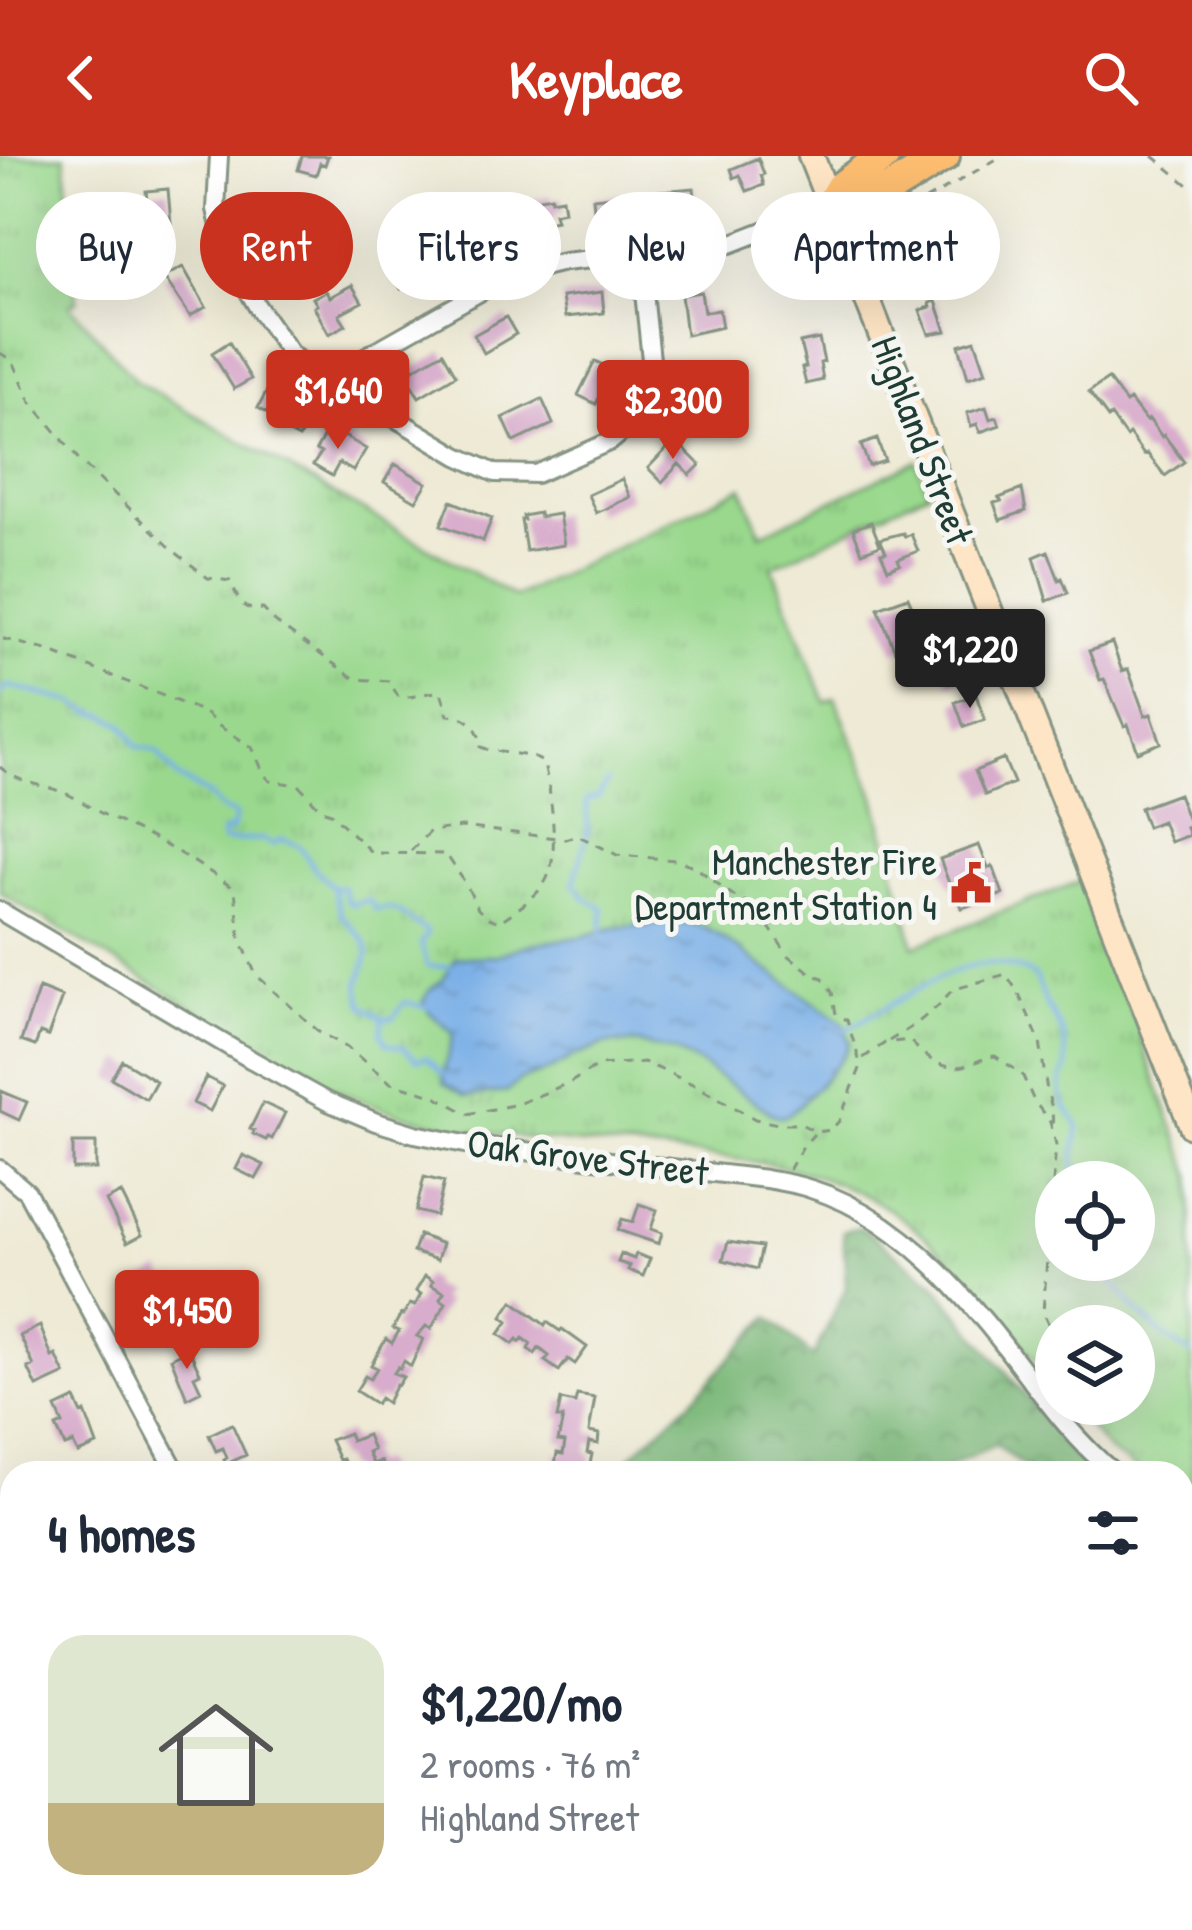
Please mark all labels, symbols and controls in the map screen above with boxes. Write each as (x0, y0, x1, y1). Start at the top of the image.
text: Keyplace (509, 42, 683, 115)
icon: back (48, 45, 114, 111)
icon: search (1078, 45, 1144, 111)
chip: Buy (36, 192, 176, 300)
chip: Rent (200, 192, 353, 300)
chip: Filters (377, 192, 561, 300)
chip: New (585, 192, 727, 300)
chip: Apartment (751, 192, 1000, 300)
street label: Highland Street (859, 328, 988, 552)
pin: $1,640 (240, 350, 436, 452)
pin: $2,300 (575, 360, 771, 462)
text: $1,640 (293, 362, 383, 415)
text: $2,300 (624, 372, 722, 425)
pin: $1,220 (872, 609, 1068, 711)
text: $1,220 (922, 621, 1018, 674)
place label: Manchester Fire Department Station 4 (635, 834, 937, 932)
public building icon: Manchester Fire Department Station 4 (948, 860, 994, 906)
street label: Oak Grove Street (465, 1115, 712, 1198)
map controls (1035, 1161, 1155, 1425)
button: locate (1035, 1161, 1155, 1281)
pin: $1,450 (89, 1270, 285, 1372)
text: $1,450 (142, 1282, 232, 1335)
button: layers (1035, 1305, 1155, 1425)
text: 4 homes (48, 1499, 195, 1568)
icon: filters (1080, 1500, 1146, 1566)
text: $1,220/mo (420, 1668, 622, 1737)
icon: home (144, 1683, 288, 1827)
text: 2 rooms · 76 m² (420, 1737, 640, 1790)
text: Highland Street (420, 1790, 639, 1843)

